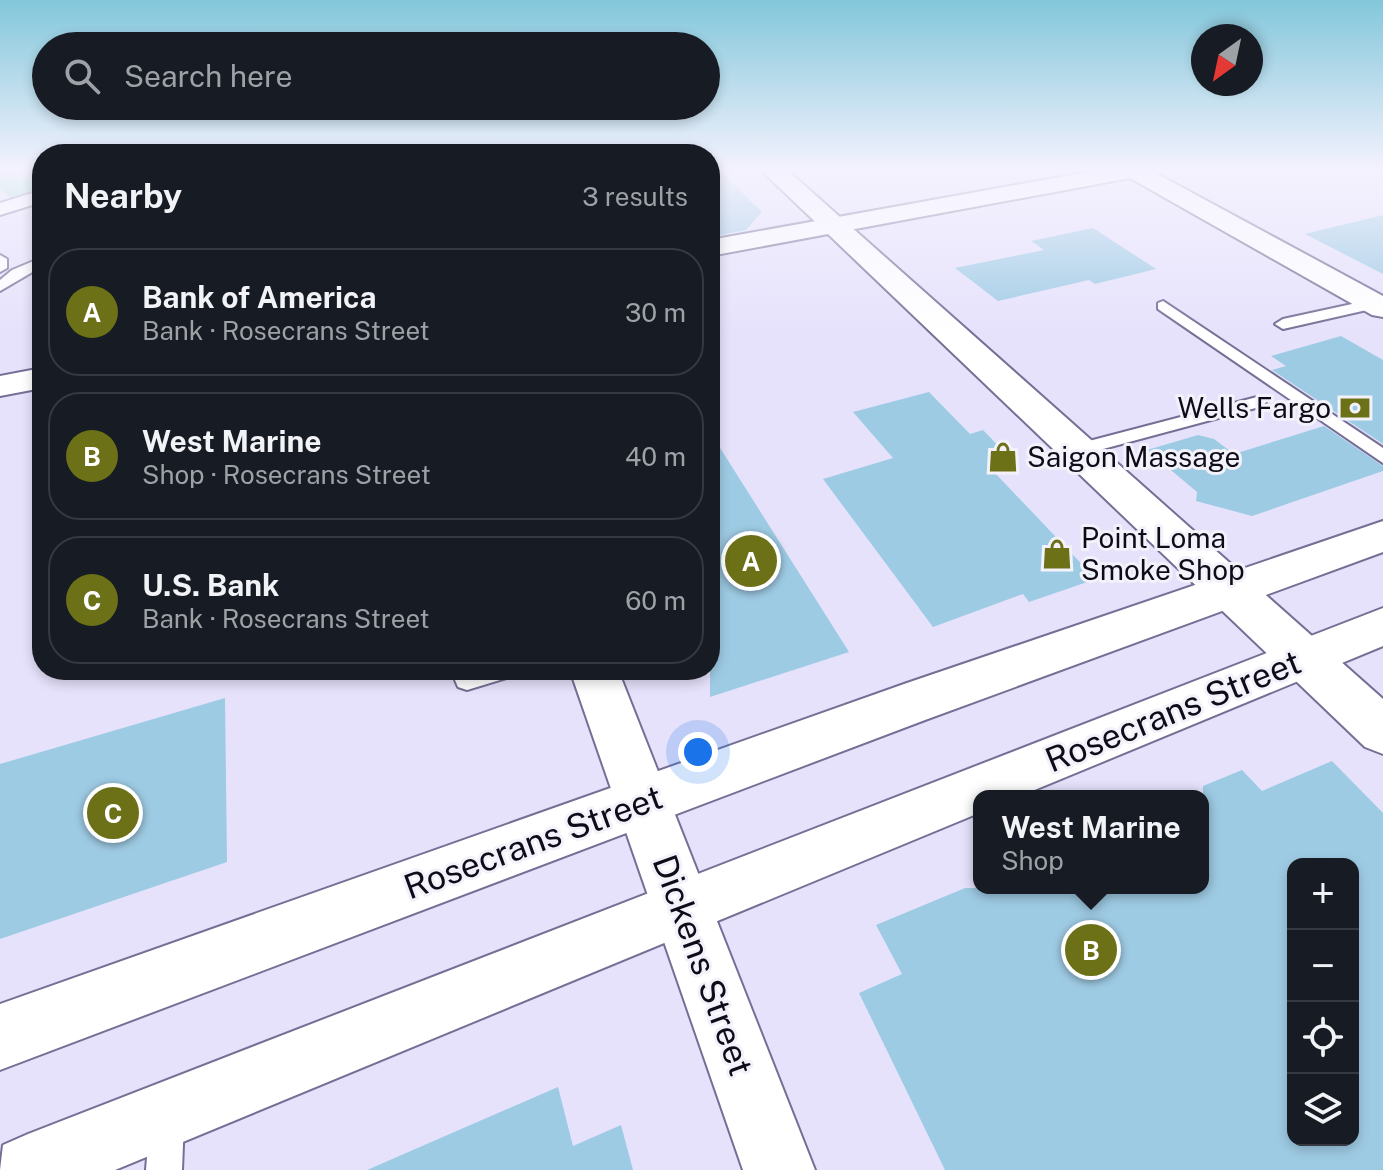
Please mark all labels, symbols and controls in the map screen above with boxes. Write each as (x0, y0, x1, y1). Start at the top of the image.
north arrow (1191, 24, 1263, 96)
search box (32, 32, 720, 120)
icon: search (60, 54, 104, 98)
text: Search here (124, 58, 292, 94)
text: Nearby (64, 176, 182, 216)
text: 3 results (582, 181, 688, 212)
text: Bank of America (142, 279, 376, 315)
text: A (83, 297, 101, 328)
text: 30 m (625, 297, 686, 328)
text: Bank · Rosecrans Street (142, 315, 430, 346)
place label: Wells Fargo (1178, 391, 1331, 424)
bank icon: Wells Fargo (1338, 391, 1372, 425)
text: West Marine (142, 423, 322, 459)
shop icon: Saigon Massage (986, 440, 1020, 474)
place label: Saigon Massage (1027, 440, 1240, 473)
text: B (83, 441, 101, 472)
text: 40 m (625, 441, 686, 472)
text: Shop · Rosecrans Street (142, 459, 431, 490)
place label: Point Loma Smoke Shop (1081, 521, 1245, 586)
pin: A (725, 531, 777, 591)
shop icon: Point Loma Smoke Shop (1040, 537, 1074, 571)
text: U.S. Bank (142, 567, 279, 603)
text: C (83, 585, 101, 616)
text: 60 m (625, 585, 686, 616)
text: Bank · Rosecrans Street (142, 603, 430, 634)
street label: Rosecrans Street (1039, 642, 1307, 780)
your location (678, 732, 718, 772)
street label: Rosecrans Street (398, 777, 668, 907)
pin: C (87, 783, 139, 843)
popup (973, 790, 1209, 894)
text: West Marine (1001, 809, 1181, 845)
text: Shop (1001, 845, 1064, 876)
street label: Dickens Street (645, 849, 761, 1081)
map controls (1287, 858, 1359, 1146)
button: + (1287, 858, 1359, 930)
pin: B (1065, 920, 1117, 980)
button: − (1287, 930, 1359, 1002)
button: locate (1287, 1002, 1359, 1074)
button: layers (1287, 1074, 1359, 1146)

